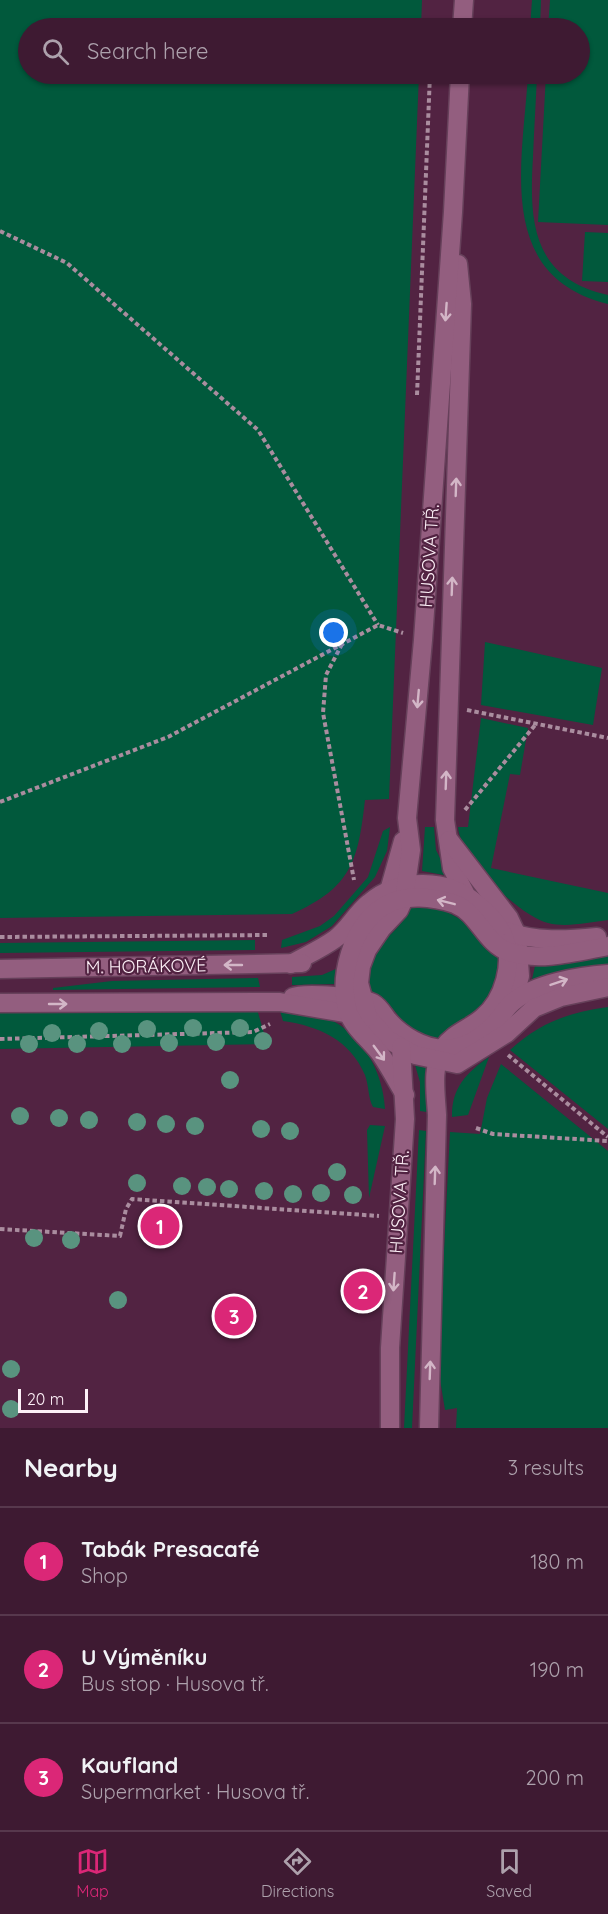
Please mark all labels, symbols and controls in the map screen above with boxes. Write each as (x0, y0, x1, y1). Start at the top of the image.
search box (18, 18, 590, 84)
icon: search (39, 35, 72, 68)
text: Search here (87, 37, 208, 65)
one-way arrow (441, 302, 452, 322)
one-way arrow (450, 478, 461, 498)
street label: HUSOVA TŘ. (414, 504, 444, 608)
one-way arrow (447, 576, 458, 596)
your location (319, 618, 348, 647)
one-way arrow (412, 688, 423, 708)
one-way arrow (440, 771, 452, 791)
one-way arrow (437, 896, 456, 908)
street label: M. HORÁKOVÉ (85, 953, 207, 979)
one-way arrow (223, 959, 243, 971)
one-way arrow (549, 976, 568, 987)
one-way arrow (48, 998, 68, 1010)
one-way arrow (373, 1045, 385, 1061)
street label: HUSOVA TŘ. (384, 1150, 414, 1254)
one-way arrow (430, 1165, 441, 1185)
pin: 1 (140, 1204, 180, 1248)
pin: 2 (344, 1268, 382, 1314)
one-way arrow (388, 1271, 399, 1291)
pin: 3 (214, 1294, 254, 1338)
one-way arrow (424, 1360, 436, 1380)
scale bar (18, 1386, 88, 1414)
text: 20 m (27, 1389, 64, 1409)
text: Nearby (24, 1451, 118, 1484)
text: 3 results (508, 1455, 584, 1480)
text: Tabák Presacafé (81, 1535, 260, 1563)
text: 1 (40, 1549, 47, 1574)
text: 180 m (530, 1549, 584, 1574)
text: Shop (81, 1563, 128, 1588)
text: U Výměníku (81, 1643, 207, 1671)
text: 2 (38, 1657, 49, 1682)
text: 190 m (530, 1657, 584, 1682)
text: Bus stop · Husova tř. (81, 1671, 269, 1696)
text: Kaufland (81, 1751, 178, 1779)
text: 3 (38, 1765, 49, 1790)
text: 200 m (525, 1765, 584, 1790)
text: Supermarket · Husova tř. (81, 1779, 309, 1804)
tab: Map (76, 1845, 109, 1901)
tab: Directions (261, 1845, 334, 1901)
tab: Saved (486, 1845, 532, 1901)

